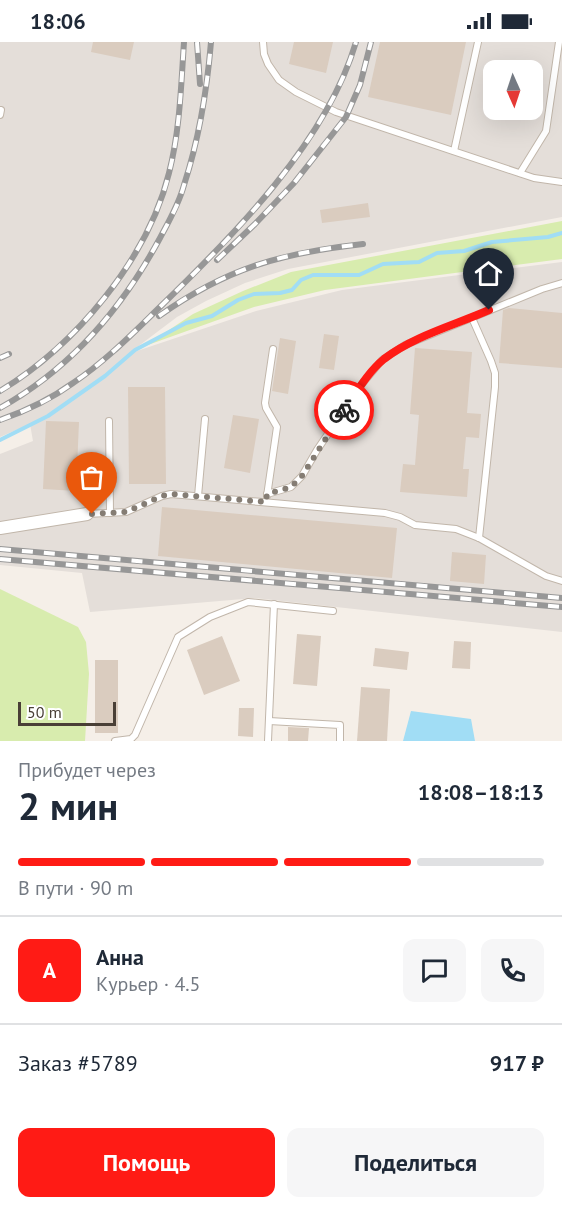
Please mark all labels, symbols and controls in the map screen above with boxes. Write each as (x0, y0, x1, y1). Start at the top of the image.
text: 18:06 (30, 7, 86, 35)
north arrow (483, 60, 543, 120)
map controls (483, 60, 543, 120)
pin (463, 248, 514, 310)
icon: home (472, 257, 505, 290)
courier (314, 380, 374, 440)
icon: bike (328, 394, 361, 427)
pin (66, 452, 117, 514)
icon: bag (75, 461, 108, 494)
scale bar (18, 699, 116, 726)
text: 50 m (27, 702, 62, 722)
text: Прибудет через (18, 757, 156, 783)
text: 18:08–18:13 (418, 778, 544, 806)
text: 2 мин (18, 780, 118, 831)
text: В пути · 90 m (18, 875, 133, 901)
button: chat (403, 939, 466, 1002)
button: phone (481, 939, 544, 1002)
text: Анна (96, 943, 144, 971)
text: А (43, 956, 56, 984)
text: Курьер · 4.5 (96, 971, 200, 997)
text: Заказ #5789 (18, 1049, 138, 1077)
text: 917 ₽ (490, 1049, 544, 1077)
button: Помощь (18, 1128, 275, 1197)
button: Поделиться (287, 1128, 544, 1197)

